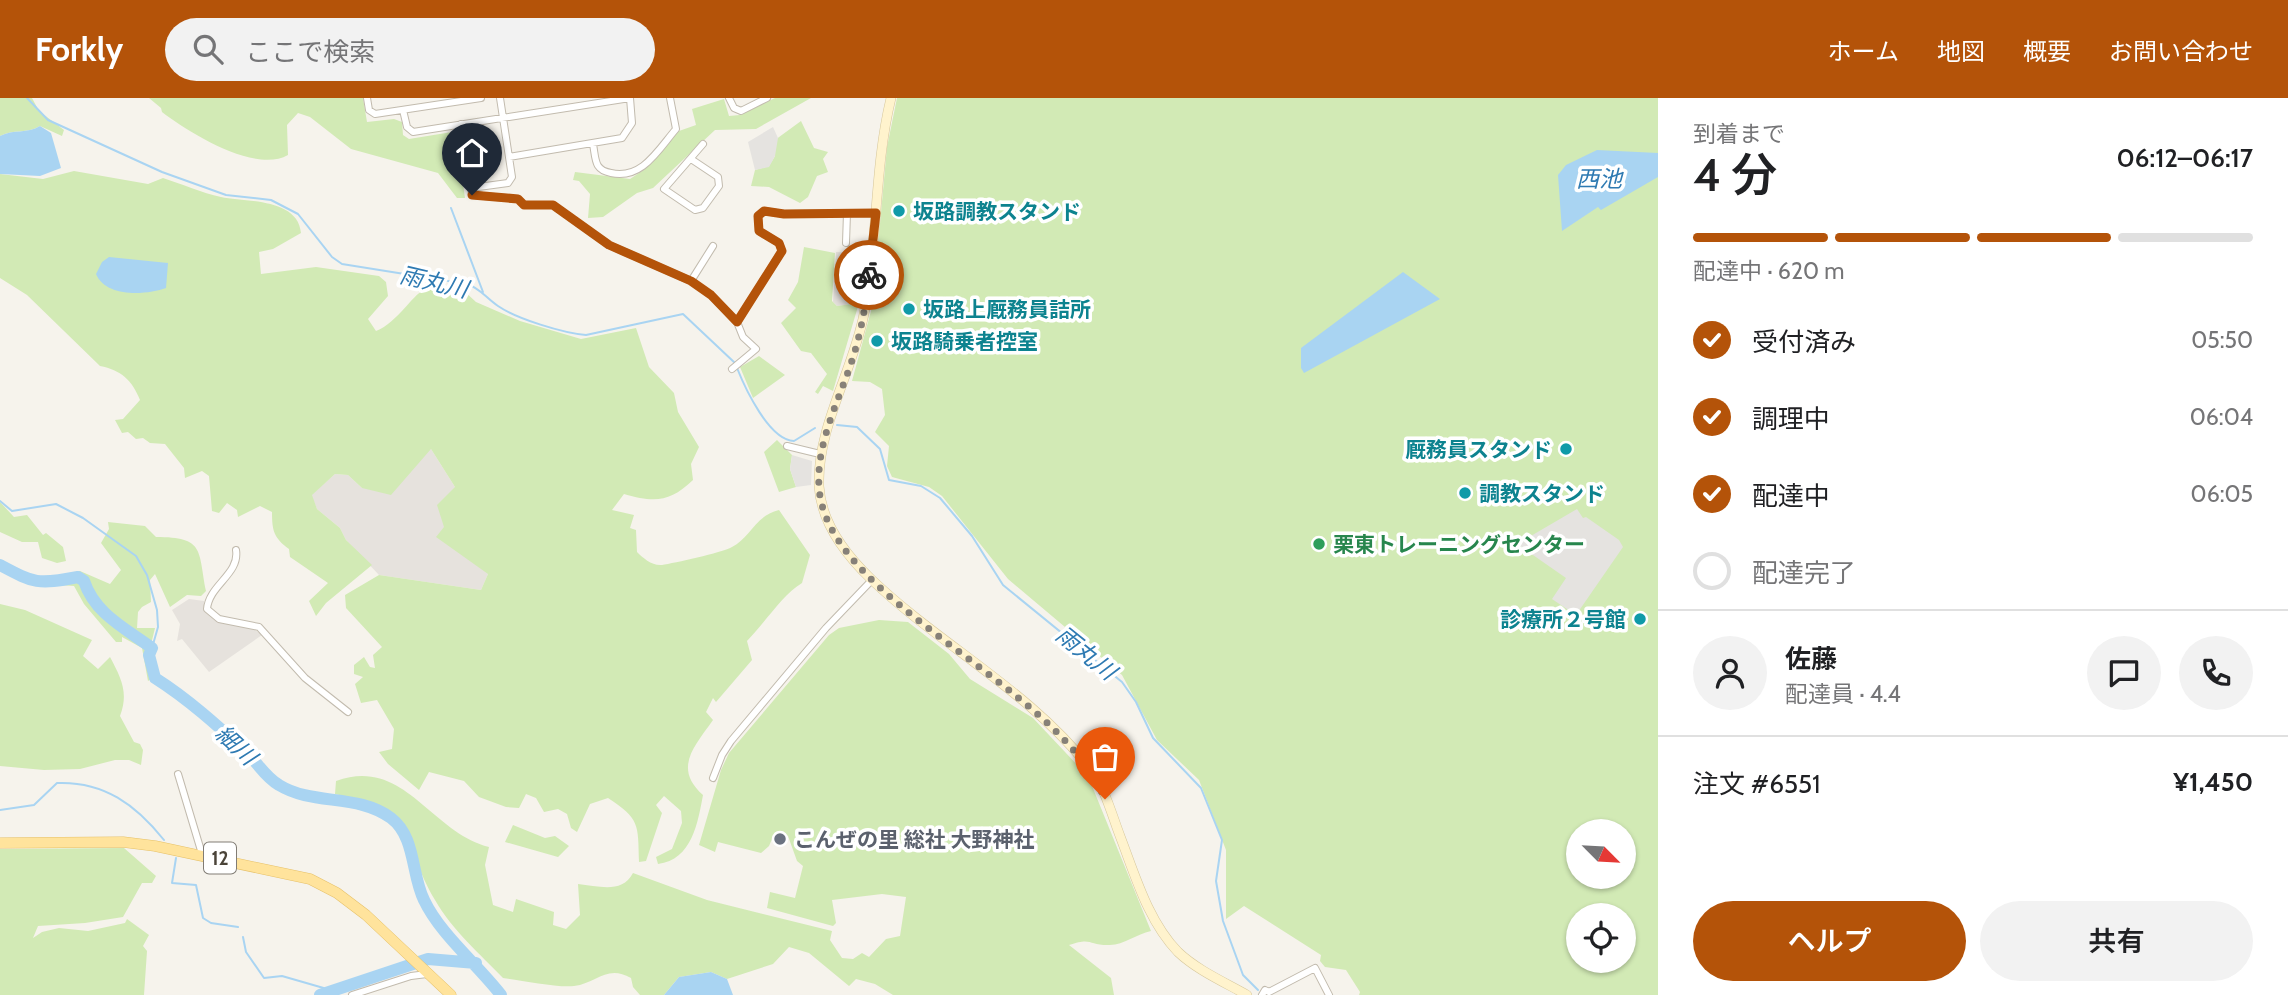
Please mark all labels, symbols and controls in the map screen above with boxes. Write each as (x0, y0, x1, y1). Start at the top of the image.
search box (165, 18, 655, 81)
text: Forkly (35, 29, 123, 69)
icon: search (189, 30, 227, 68)
text: ここで検索 (245, 36, 375, 68)
text: ホーム (1828, 37, 1899, 66)
text: 地図 (1937, 37, 1985, 66)
text: 概要 (2023, 37, 2071, 66)
text: お問い合わせ (2109, 37, 2253, 66)
text: 到着まで (1693, 120, 1785, 148)
pin (442, 123, 502, 195)
icon: home (453, 134, 491, 172)
text: 06:12–06:17 (2117, 142, 2253, 174)
text: 4 分 (1693, 147, 1777, 203)
water label: 西池 (1576, 165, 1624, 193)
place label: 坂路調教スタンド (913, 199, 1081, 224)
marker: 坂路調教スタンド (891, 203, 907, 219)
courier (834, 240, 904, 310)
icon: bike (850, 256, 888, 294)
text: 配達中 · 620 m (1693, 257, 1844, 285)
water label: 雨丸川 (397, 261, 474, 304)
place label: 坂路上厩務員詰所 (923, 297, 1091, 322)
marker: 坂路上厩務員詰所 (901, 301, 917, 317)
icon: check (1693, 321, 1731, 359)
text: 受付済み (1752, 326, 1856, 358)
text: 05:50 (2191, 326, 2253, 354)
place label: 坂路騎乗者控室 (891, 329, 1038, 354)
marker: 坂路騎乗者控室 (869, 333, 885, 349)
icon: check (1693, 398, 1731, 436)
text: 調理中 (1752, 403, 1830, 435)
text: 06:04 (2190, 403, 2253, 431)
place label: 厩務員スタンド (1405, 437, 1552, 462)
marker: 厩務員スタンド (1558, 441, 1574, 457)
icon: check (1693, 475, 1731, 513)
text: 配達中 (1752, 480, 1830, 512)
text: 06:05 (2191, 480, 2253, 508)
place label: 調教スタンド (1479, 481, 1605, 506)
marker: 調教スタンド (1457, 485, 1473, 501)
place label: 栗東トレーニングセンター (1333, 532, 1585, 557)
marker: 栗東トレーニングセンター (1311, 536, 1327, 552)
text: 配達完了 (1752, 557, 1856, 589)
place label: 診療所２号館 (1500, 607, 1626, 632)
marker: 診療所２号館 (1632, 611, 1648, 627)
water label: 雨丸川 (1050, 620, 1124, 687)
button: person (1693, 636, 1767, 710)
button: chat (2087, 636, 2161, 710)
button: phone (2179, 636, 2253, 710)
text: 佐藤 (1785, 643, 1837, 675)
text: 配達員 · 4.4 (1785, 680, 1901, 708)
water label: 細川 (210, 719, 265, 773)
pin (1075, 727, 1135, 799)
icon: bag (1086, 738, 1124, 776)
text: ¥1,450 (2173, 766, 2253, 798)
text: 注文 #6551 (1693, 768, 1821, 800)
north arrow (1566, 819, 1636, 889)
map controls (1566, 819, 1636, 973)
place label: こんぜの里 総社 大野神社 (794, 827, 1034, 852)
marker: こんぜの里 総社 大野神社 (772, 831, 788, 847)
road number: 12 (204, 842, 236, 874)
button: ヘルプ (1693, 901, 1966, 981)
button: 共有 (1980, 901, 2253, 981)
button: locate (1566, 903, 1636, 973)

